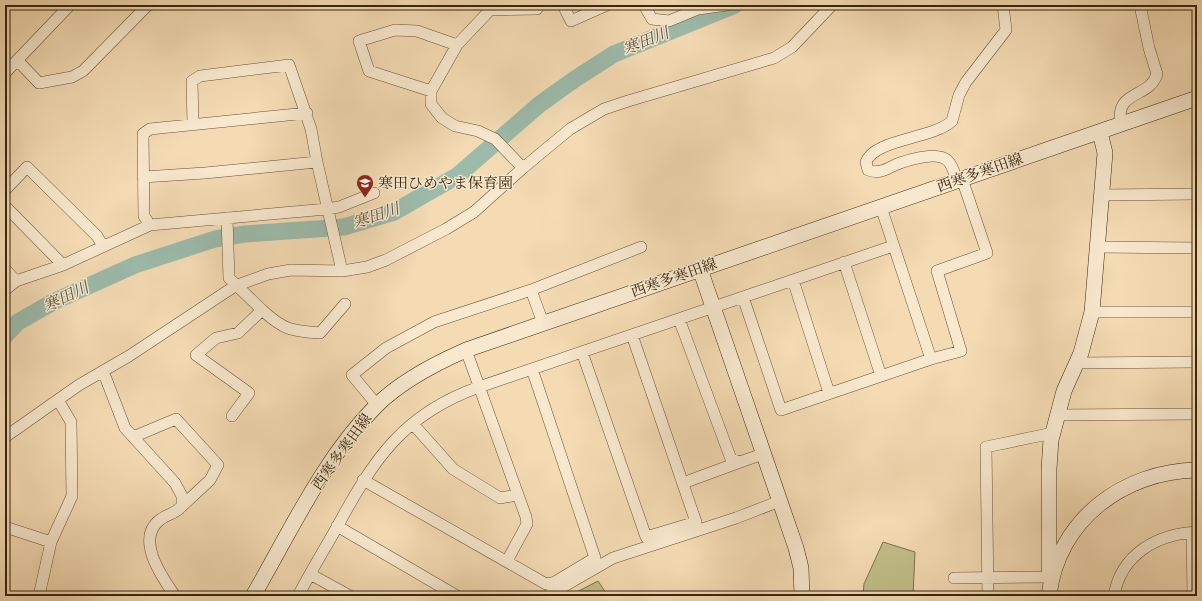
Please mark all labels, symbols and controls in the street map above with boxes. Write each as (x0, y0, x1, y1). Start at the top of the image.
water label: 寒田川 (620, 22, 674, 59)
street label: 西寒多寒田線 (934, 149, 1026, 197)
school or university icon: 寒田ひめやま保育園 (355, 173, 375, 198)
place label: 寒田ひめやま保育園 (378, 174, 513, 193)
water label: 寒田川 (350, 198, 404, 233)
street label: 西寒多寒田線 (628, 254, 720, 302)
water label: 寒田川 (40, 277, 94, 317)
street label: 西寒多寒田線 (308, 410, 376, 494)

